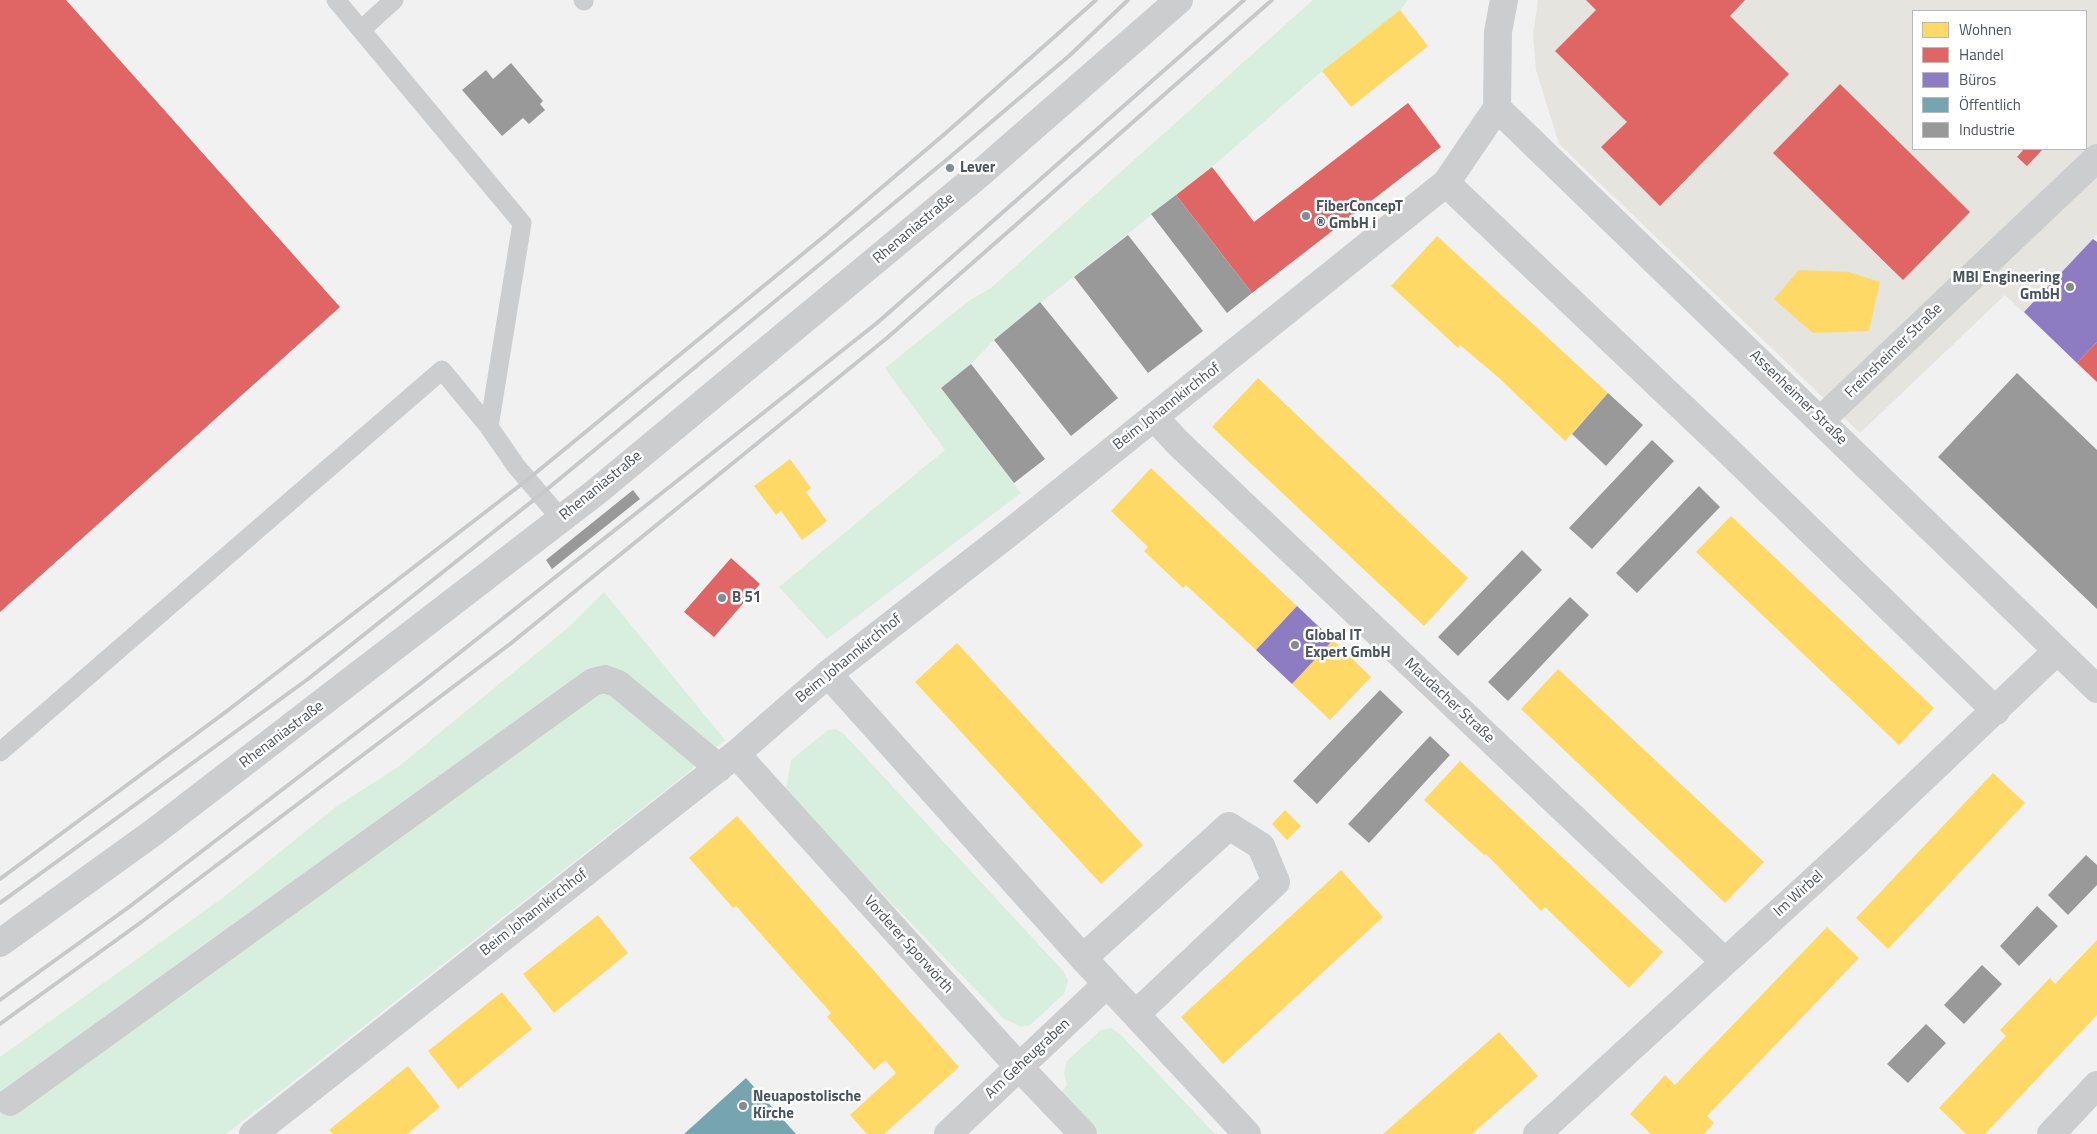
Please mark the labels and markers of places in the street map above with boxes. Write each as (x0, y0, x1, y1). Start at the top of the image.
place label: Lever (960, 159, 995, 177)
marker: Lever (944, 162, 956, 174)
place label: FiberConcepT ® GmbH i (1316, 198, 1403, 233)
marker: FiberConcepT ® GmbH i (1300, 210, 1312, 222)
place label: MBI Engineering GmbH (1953, 269, 2060, 304)
marker: MBI Engineering GmbH (2064, 281, 2076, 293)
place label: B 51 (732, 589, 761, 607)
marker: B 51 (716, 592, 728, 604)
place label: Global IT Expert GmbH (1305, 627, 1391, 662)
marker: Global IT Expert GmbH (1289, 639, 1301, 651)
place label: Neuapostolische Kirche (753, 1088, 861, 1123)
marker: Neuapostolische Kirche (737, 1100, 749, 1112)

